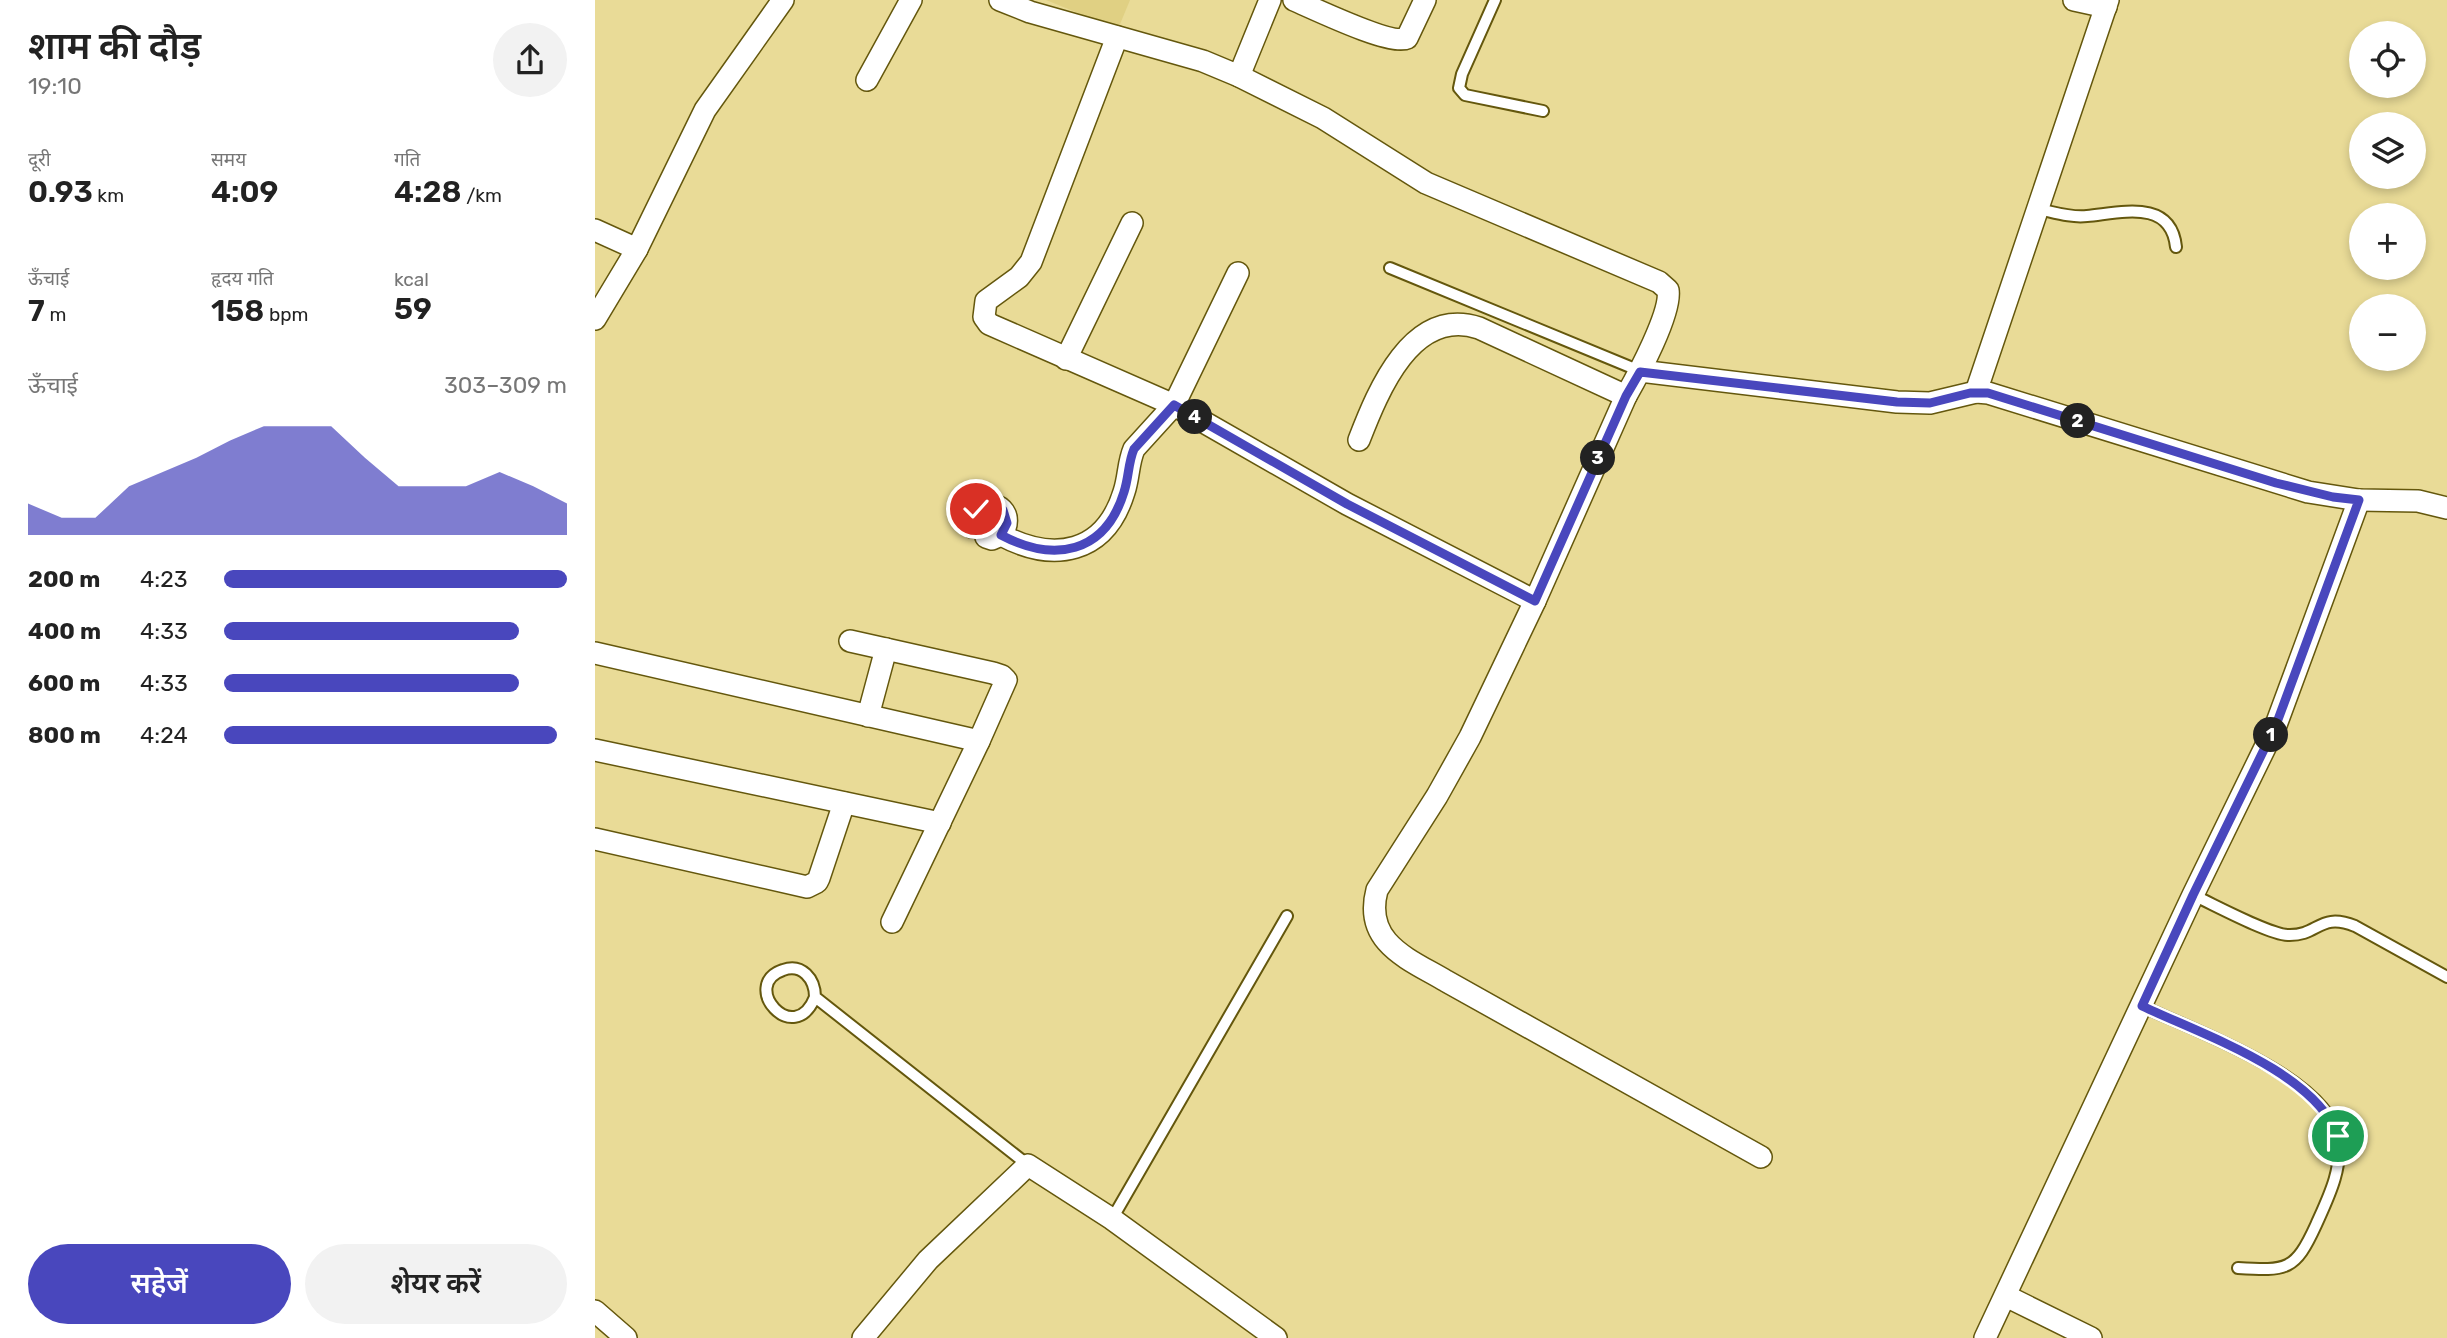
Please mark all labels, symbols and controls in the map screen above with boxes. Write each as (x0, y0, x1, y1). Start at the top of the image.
map controls (2349, 21, 2426, 371)
button: locate (2349, 21, 2426, 98)
text: शाम की दौड़ (28, 23, 201, 69)
button: share (493, 23, 567, 97)
text: 19:10 (28, 72, 82, 100)
button: layers (2349, 112, 2426, 189)
text: दूरी (28, 148, 51, 171)
text: समय (211, 148, 246, 171)
text: गति (394, 148, 420, 171)
text: 0.93 (28, 174, 93, 210)
text: 4:09 (211, 174, 278, 210)
text: 4:28 (394, 174, 462, 210)
text: km (93, 184, 124, 207)
text: /km (462, 184, 502, 207)
button: + (2349, 203, 2426, 280)
text: ऊँचाई (28, 267, 69, 290)
text: हृदय गति (211, 267, 274, 290)
text: kcal (394, 268, 429, 291)
text: 59 (394, 291, 432, 327)
text: 7 (28, 293, 45, 329)
text: 158 (211, 293, 264, 329)
button: − (2349, 294, 2426, 371)
text: m (45, 303, 66, 326)
text: bpm (264, 303, 309, 326)
text: ऊँचाई (28, 371, 78, 399)
text: 303–309 m (444, 371, 567, 399)
pin: 4 (1177, 400, 1213, 434)
pin: 2 (2061, 404, 2095, 438)
text: 4 (1188, 405, 1201, 428)
text: 2 (2071, 409, 2084, 432)
pin: 3 (1581, 440, 1615, 476)
text: 3 (1591, 446, 1604, 469)
pin (946, 479, 1006, 539)
icon: check (957, 490, 995, 528)
text: 200 m (28, 565, 100, 593)
text: 4:23 (140, 565, 188, 593)
text: 400 m (28, 617, 101, 645)
text: 4:33 (140, 617, 188, 645)
text: 600 m (28, 669, 100, 697)
text: 4:33 (140, 669, 188, 697)
pin: 1 (2253, 718, 2289, 752)
text: 800 m (28, 721, 101, 749)
text: 4:24 (140, 721, 188, 749)
text: 1 (2266, 723, 2275, 746)
pin (2308, 1106, 2368, 1166)
icon: arrive (2319, 1117, 2357, 1155)
button: सहेजें (28, 1244, 291, 1324)
button: शेयर करें (305, 1244, 567, 1324)

